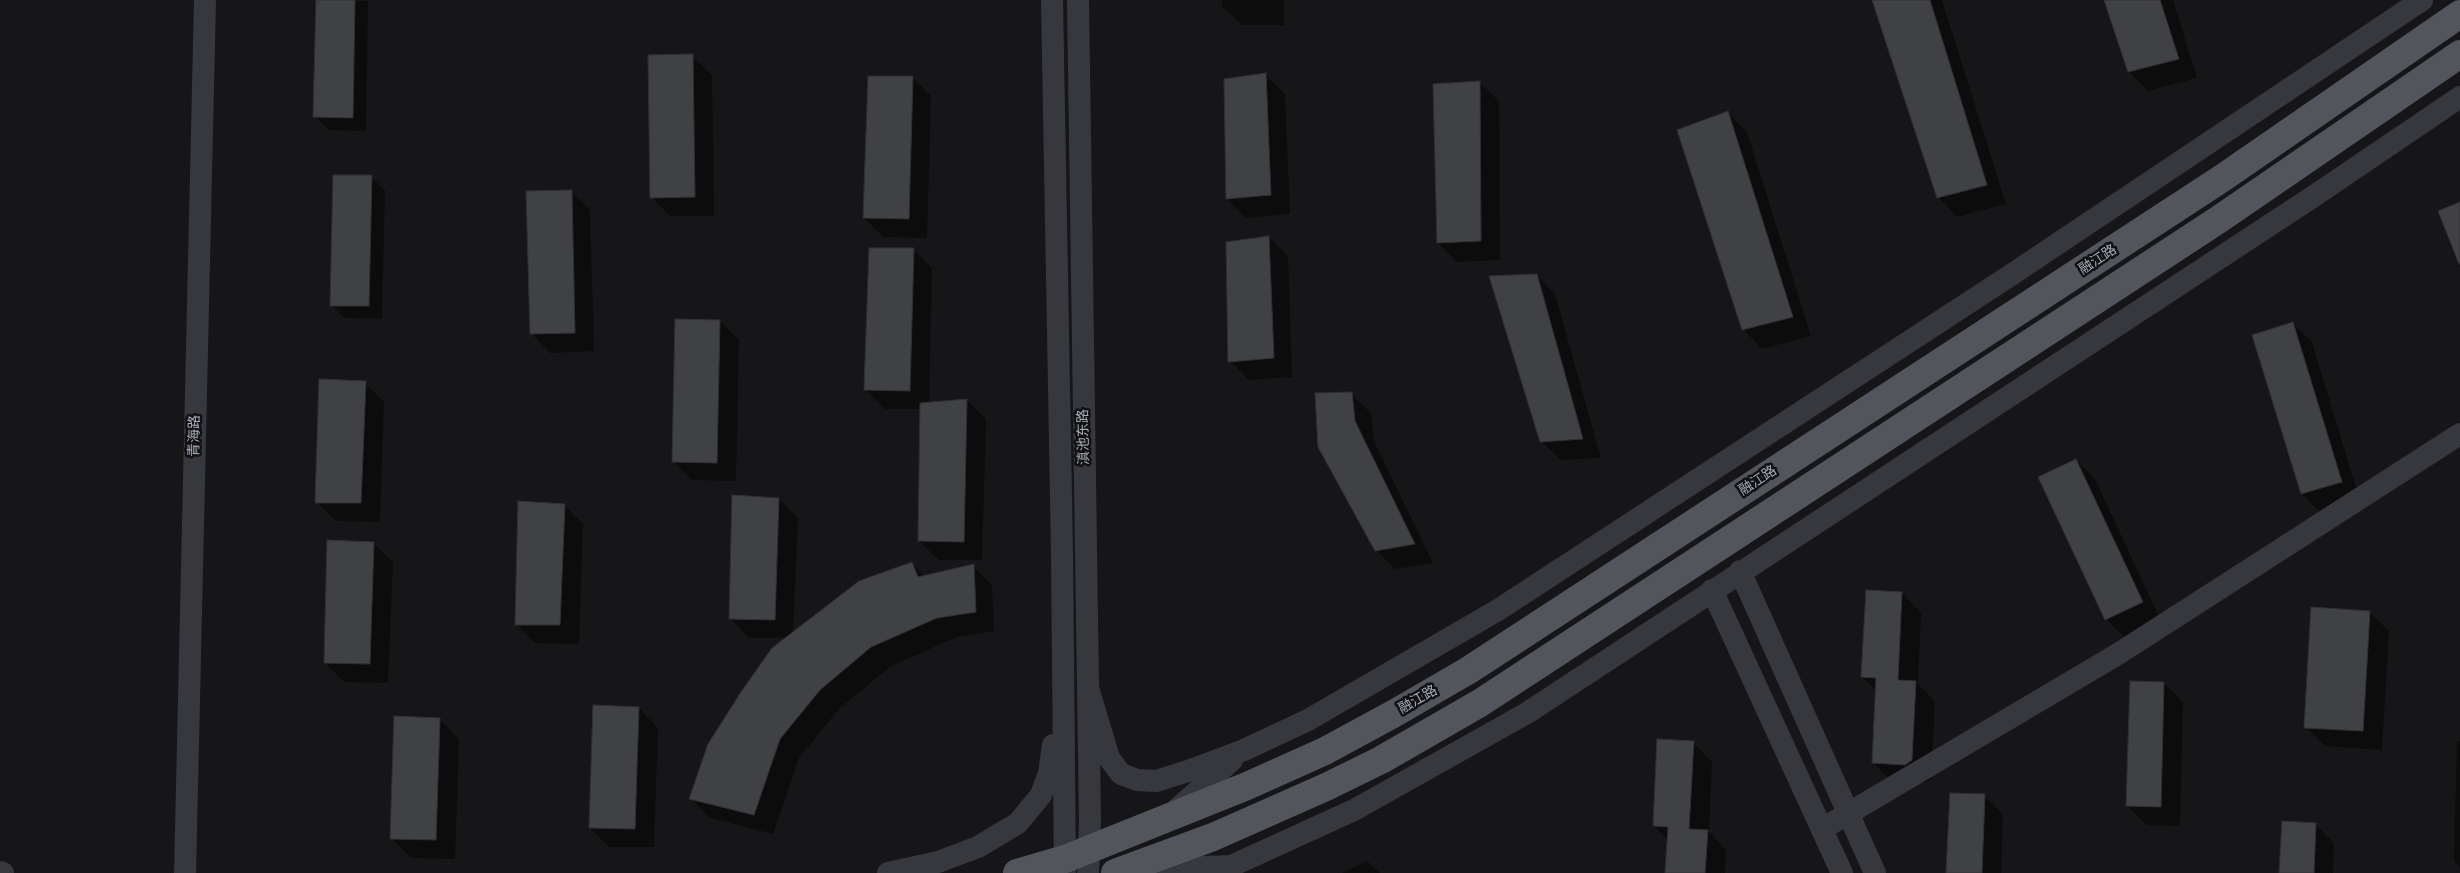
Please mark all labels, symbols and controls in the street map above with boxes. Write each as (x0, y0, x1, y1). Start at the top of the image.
street label: 融江路 (2076, 242, 2120, 278)
street label: 滇池东路 (1075, 409, 1093, 465)
street label: 青海路 (186, 415, 204, 457)
street label: 融江路 (1736, 463, 1780, 499)
street label: 融江路 (1396, 682, 1440, 718)

